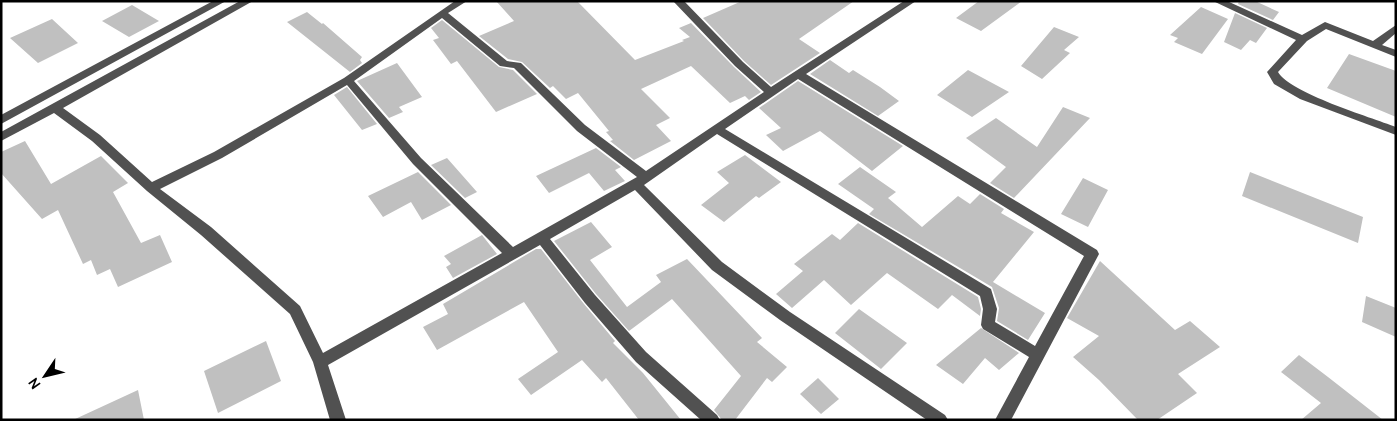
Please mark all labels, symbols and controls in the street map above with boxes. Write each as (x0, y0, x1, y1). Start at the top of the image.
north arrow (20, 351, 70, 401)
text: N (24, 374, 45, 393)

